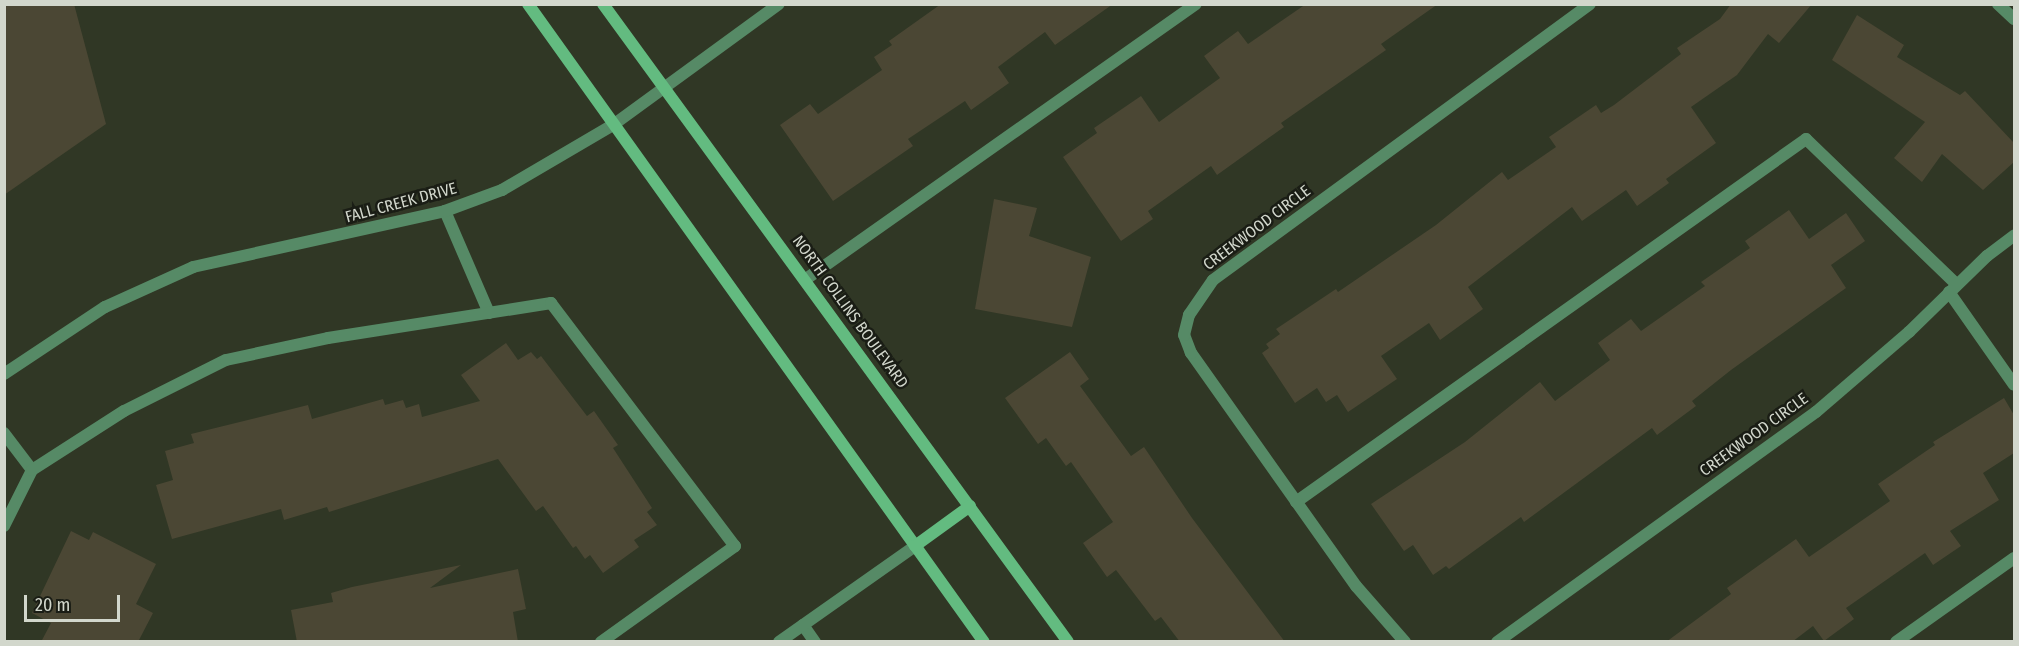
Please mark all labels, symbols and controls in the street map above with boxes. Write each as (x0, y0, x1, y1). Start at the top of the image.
street label: FALL CREEK DRIVE (343, 179, 459, 227)
street label: CREEKWOOD CIRCLE (1200, 181, 1314, 275)
street label: NORTH COLLINS BOULEVARD (788, 232, 912, 392)
street label: CREEKWOOD CIRCLE (1696, 389, 1812, 481)
scale bar (27, 583, 123, 621)
text: 20 m (35, 594, 70, 616)

